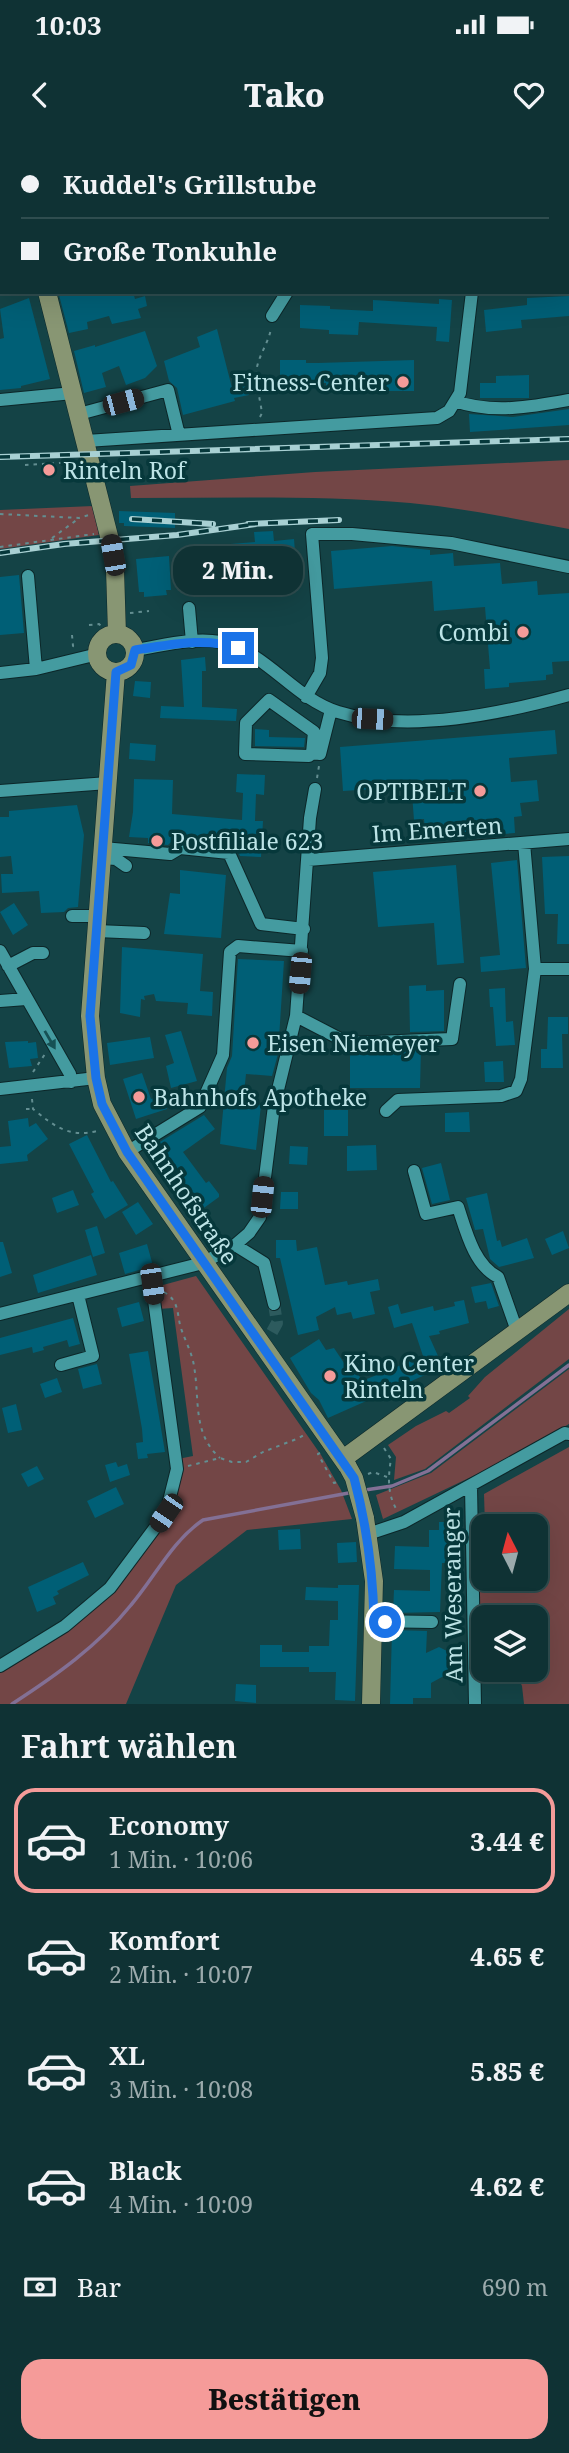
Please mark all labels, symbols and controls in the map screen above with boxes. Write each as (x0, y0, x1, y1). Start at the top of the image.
text: 10:03 (35, 7, 102, 43)
text: Tako (244, 73, 325, 116)
icon: back (21, 76, 59, 114)
icon: heart (510, 76, 548, 114)
text: Kuddel's Grillstube (63, 166, 317, 202)
text: Große Tonkuhle (63, 233, 277, 269)
place label: Fitness-Center (232, 366, 389, 398)
marker: Fitness-Center (395, 374, 411, 390)
car (100, 386, 147, 418)
place label: Rinteln Rof (63, 454, 188, 486)
marker: Rinteln Rof (41, 462, 57, 478)
car (100, 532, 127, 578)
callout: 2 Min. (173, 546, 303, 596)
text: 2 Min. (202, 554, 274, 586)
place label: Combi (438, 616, 510, 648)
marker: Combi (515, 624, 531, 640)
route end (222, 632, 254, 664)
car (351, 707, 394, 731)
place label: OPTIBELT (356, 775, 466, 807)
marker: OPTIBELT (472, 783, 488, 799)
street label: Im Emerten (371, 808, 503, 850)
place label: Postfiliale 623 (171, 825, 323, 857)
marker: Postfiliale 623 (149, 833, 165, 849)
car (288, 951, 313, 995)
place label: Eisen Niemeyer (267, 1027, 440, 1059)
one-way arrow (44, 1030, 56, 1050)
marker: Eisen Niemeyer (245, 1035, 261, 1051)
place label: Bahnhofs Apotheke (153, 1081, 367, 1113)
marker: Bahnhofs Apotheke (131, 1089, 147, 1105)
street label: Bahnhofstraße (128, 1118, 246, 1270)
car (250, 1175, 275, 1219)
car (139, 1262, 166, 1306)
place label: Kino Center Rinteln (344, 1347, 474, 1405)
marker: Kino Center Rinteln (322, 1368, 338, 1384)
car (146, 1490, 187, 1536)
street label: Am Weseranger (434, 1507, 470, 1683)
north arrow (471, 1514, 548, 1591)
map controls (471, 1514, 548, 1682)
button: layers (471, 1605, 548, 1682)
route start (369, 1606, 401, 1638)
text: Fahrt wählen (21, 1724, 237, 1767)
text: Economy (109, 1807, 229, 1843)
icon: car (25, 1809, 88, 1872)
text: 3.44 € (470, 1823, 544, 1859)
text: 1 Min. · 10:06 (109, 1843, 253, 1875)
text: Komfort (109, 1922, 220, 1958)
icon: car (25, 1924, 88, 1987)
text: 4.65 € (470, 1938, 544, 1974)
text: 2 Min. · 10:07 (109, 1958, 253, 1990)
text: XL (109, 2037, 145, 2073)
icon: car (25, 2039, 88, 2102)
text: 5.85 € (470, 2053, 544, 2089)
text: 3 Min. · 10:08 (109, 2073, 253, 2105)
text: Black (109, 2152, 182, 2188)
icon: car (25, 2154, 88, 2217)
text: 4.62 € (470, 2168, 544, 2204)
text: 4 Min. · 10:09 (109, 2188, 253, 2220)
icon: cash (21, 2268, 59, 2306)
text: Bar (77, 2269, 121, 2305)
text: 690 m (482, 2271, 548, 2303)
button: Bestätigen (21, 2359, 548, 2439)

